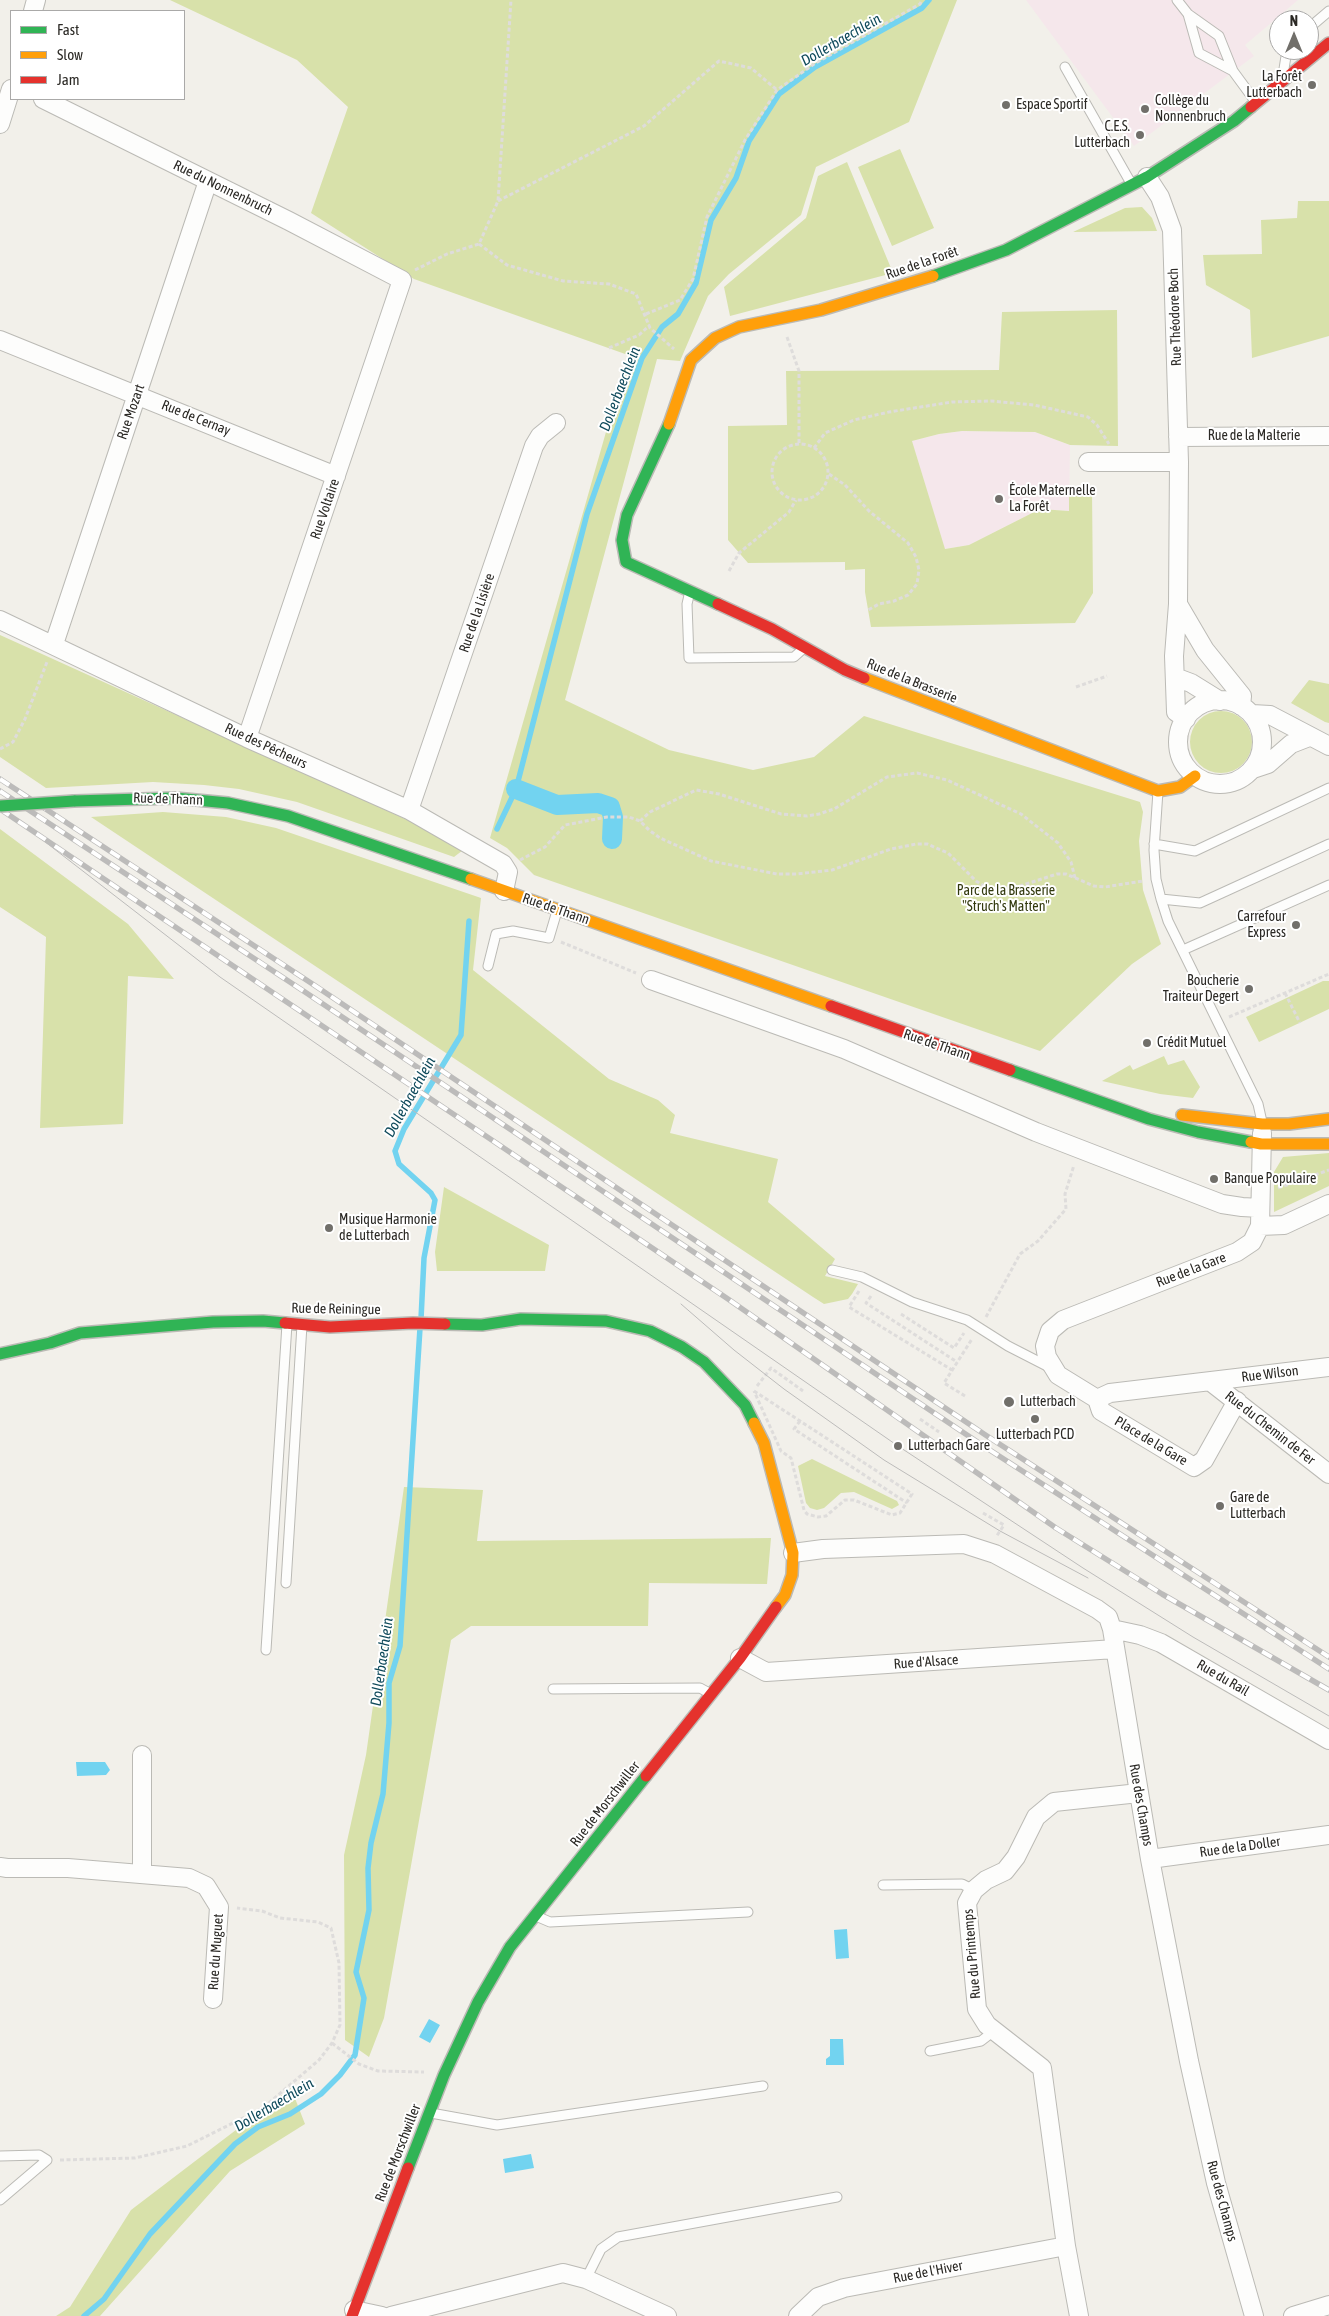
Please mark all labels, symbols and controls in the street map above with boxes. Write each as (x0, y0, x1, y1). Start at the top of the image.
legend (10, 10, 185, 100)
water label: Dollerbaechlein (798, 10, 884, 70)
north arrow (1269, 10, 1319, 60)
text: N (1290, 13, 1298, 29)
text: Fast (57, 21, 79, 38)
text: Slow (57, 46, 83, 63)
place label: La Forêt Lutterbach (1246, 69, 1302, 102)
text: Jam (57, 71, 80, 88)
marker: La Forêt Lutterbach (1306, 79, 1318, 91)
place label: Collège du Nonnenbruch (1155, 93, 1226, 125)
place label: Espace Sportif (1016, 97, 1088, 113)
marker: Espace Sportif (1000, 99, 1012, 111)
marker: Collège du Nonnenbruch (1139, 103, 1151, 115)
place label: C.E.S. Lutterbach (1074, 119, 1130, 152)
marker: C.E.S. Lutterbach (1134, 129, 1146, 141)
street label: Rue du Nonnenbruch (171, 157, 275, 219)
street label: Rue de la Forêt (884, 243, 960, 283)
street label: Rue Théodore Boch (1165, 268, 1185, 366)
water label: Dollerbaechlein (596, 344, 644, 434)
street label: Rue Mozart (114, 382, 148, 442)
street label: Rue de Cernay (159, 397, 233, 439)
street label: Rue de la Malterie (1208, 428, 1300, 444)
street label: Rue Voltaire (307, 476, 343, 542)
place label: École Maternelle La Forêt (1009, 483, 1096, 516)
marker: École Maternelle La Forêt (993, 493, 1005, 505)
street label: Rue de la Lisière (456, 571, 498, 655)
street label: Rue de la Brasserie (864, 655, 960, 707)
street label: Rue des Pêcheurs (222, 720, 310, 772)
street label: Rue de Thann (133, 789, 203, 809)
park label: Parc de la Brasserie "Struch's Matten" (957, 883, 1055, 916)
street label: Rue de Thann (520, 890, 592, 928)
place label: Carrefour Express (1237, 909, 1286, 942)
marker: Carrefour Express (1290, 919, 1302, 931)
place label: Boucherie Traiteur Degert (1163, 973, 1239, 1006)
marker: Boucherie Traiteur Degert (1243, 983, 1255, 995)
street label: Rue de Thann (901, 1026, 973, 1064)
place label: Crédit Mutuel (1157, 1035, 1227, 1051)
marker: Crédit Mutuel (1141, 1037, 1153, 1049)
water label: Dollerbaechlein (381, 1054, 439, 1140)
place label: Banque Populaire (1224, 1171, 1316, 1187)
marker: Banque Populaire (1208, 1173, 1220, 1185)
place label: Musique Harmonie de Lutterbach (339, 1212, 437, 1244)
marker: Musique Harmonie de Lutterbach (323, 1222, 335, 1234)
street label: Rue de la Gare (1154, 1249, 1228, 1291)
street label: Rue de Reiningue (291, 1300, 381, 1318)
street label: Rue Wilson (1240, 1362, 1300, 1386)
street label: Rue du Chemin de Fer (1222, 1388, 1318, 1468)
place label: Lutterbach (1020, 1394, 1076, 1410)
marker: Lutterbach (1002, 1395, 1016, 1409)
marker: Lutterbach PCD (1029, 1413, 1041, 1425)
street label: Place de la Gare (1112, 1413, 1190, 1469)
place label: Lutterbach PCD (996, 1427, 1074, 1443)
place label: Lutterbach Gare (908, 1438, 990, 1454)
marker: Lutterbach Gare (892, 1440, 904, 1452)
place label: Gare de Lutterbach (1230, 1490, 1286, 1522)
marker: Gare de Lutterbach (1214, 1500, 1226, 1512)
water label: Dollerbaechlein (367, 1617, 397, 1707)
street label: Rue d'Alsace (893, 1651, 959, 1673)
street label: Rue du Rail (1194, 1656, 1252, 1700)
street label: Rue de Morschwiller (567, 1758, 643, 1850)
street label: Rue des Champs (1126, 1763, 1156, 1847)
street label: Rue de la Doller (1199, 1833, 1281, 1861)
street label: Rue du Printemps (960, 1908, 984, 2000)
street label: Rue du Muguet (205, 1913, 227, 1991)
water label: Dollerbaechlein (231, 2074, 317, 2136)
street label: Rue de Morschwiller (372, 2102, 424, 2204)
street label: Rue des Champs (1203, 2159, 1241, 2243)
street label: Rue de l'Hiver (892, 2257, 964, 2287)

